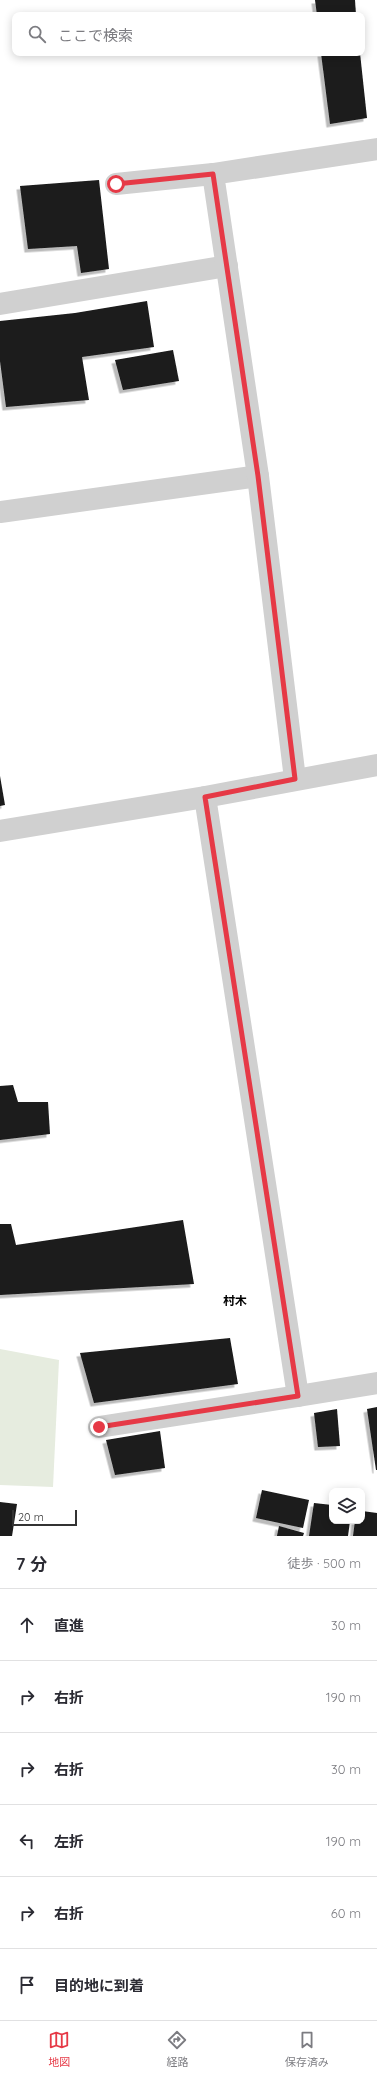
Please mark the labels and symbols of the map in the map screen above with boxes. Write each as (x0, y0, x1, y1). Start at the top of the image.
route start (107, 175, 125, 193)
district label: 村木 (223, 1293, 247, 1308)
route end (90, 1418, 108, 1436)
scale bar (12, 1508, 77, 1527)

